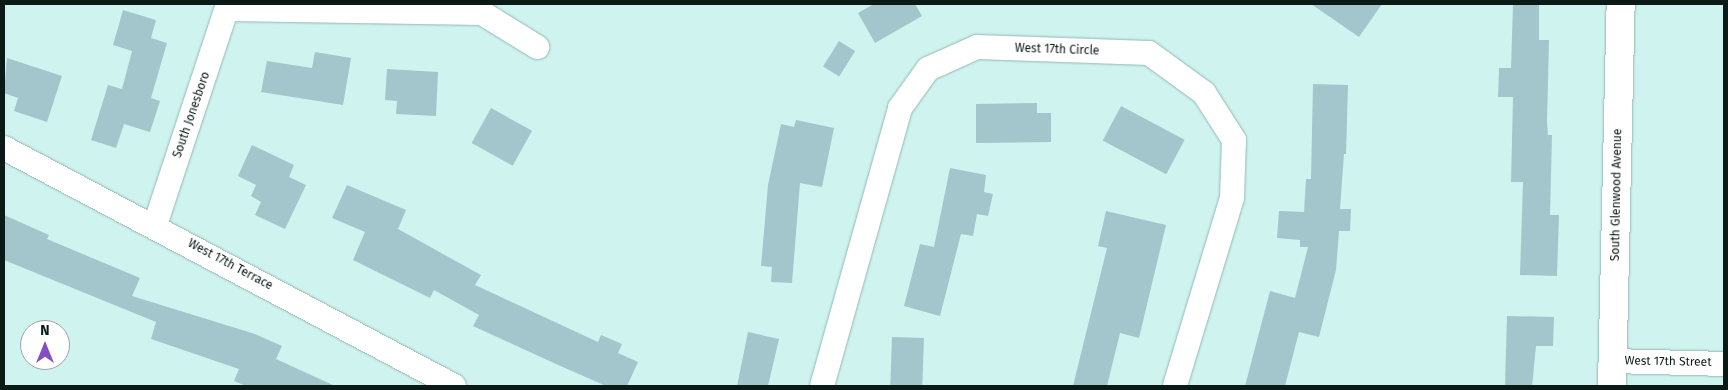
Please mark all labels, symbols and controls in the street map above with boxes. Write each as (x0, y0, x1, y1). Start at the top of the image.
street label: West 17th Circle (1014, 41, 1100, 59)
street label: South Jonesboro (170, 70, 214, 160)
street label: South Glenwood Avenue (1609, 129, 1625, 261)
street label: West 17th Terrace (185, 237, 275, 293)
north arrow (20, 320, 70, 370)
text: N (40, 322, 50, 339)
street label: West 17th Street (1624, 354, 1712, 370)

